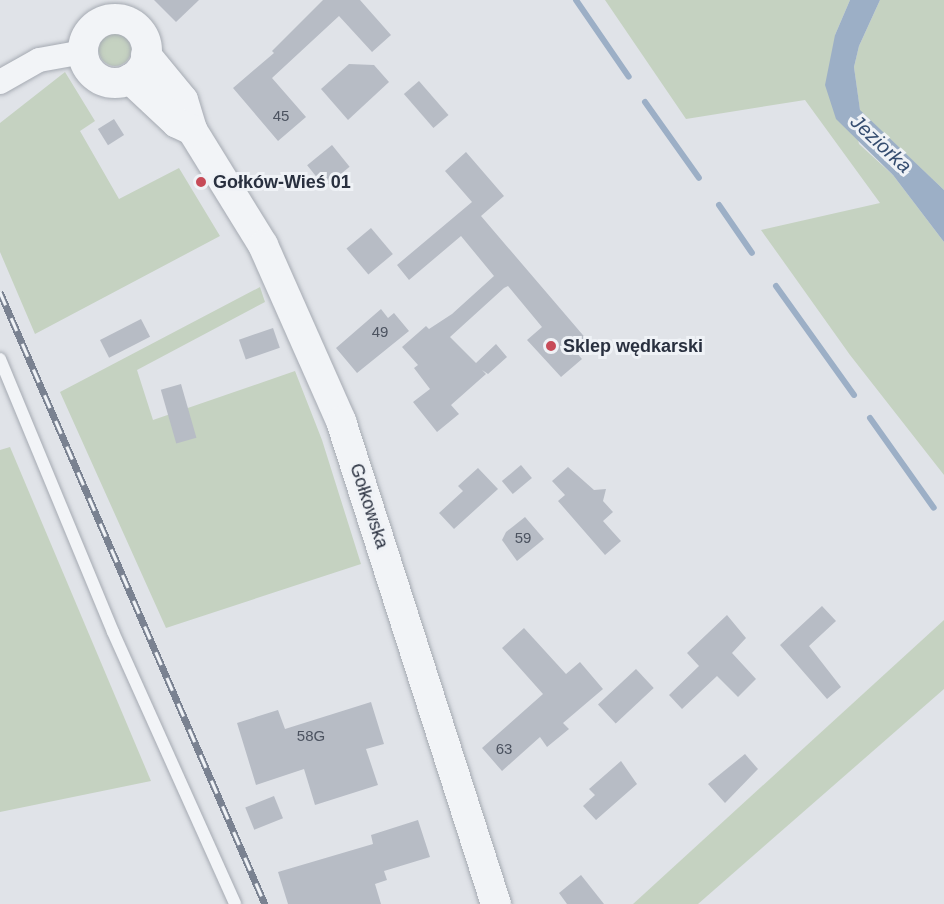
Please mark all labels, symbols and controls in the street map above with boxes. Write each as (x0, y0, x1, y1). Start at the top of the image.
house number: 45 (273, 107, 289, 125)
water label: Jeziorka (846, 110, 916, 178)
place label: Gołków-Wieś 01 (213, 171, 351, 193)
marker: Gołków-Wieś 01 (194, 175, 208, 189)
house number: 49 (372, 323, 388, 341)
place label: Sklep wędkarski (563, 335, 703, 357)
marker: Sklep wędkarski (544, 339, 558, 353)
street label: Gołkowska (345, 461, 393, 551)
house number: 59 (515, 529, 531, 547)
house number: 58G (297, 727, 325, 745)
house number: 63 (496, 740, 512, 758)

